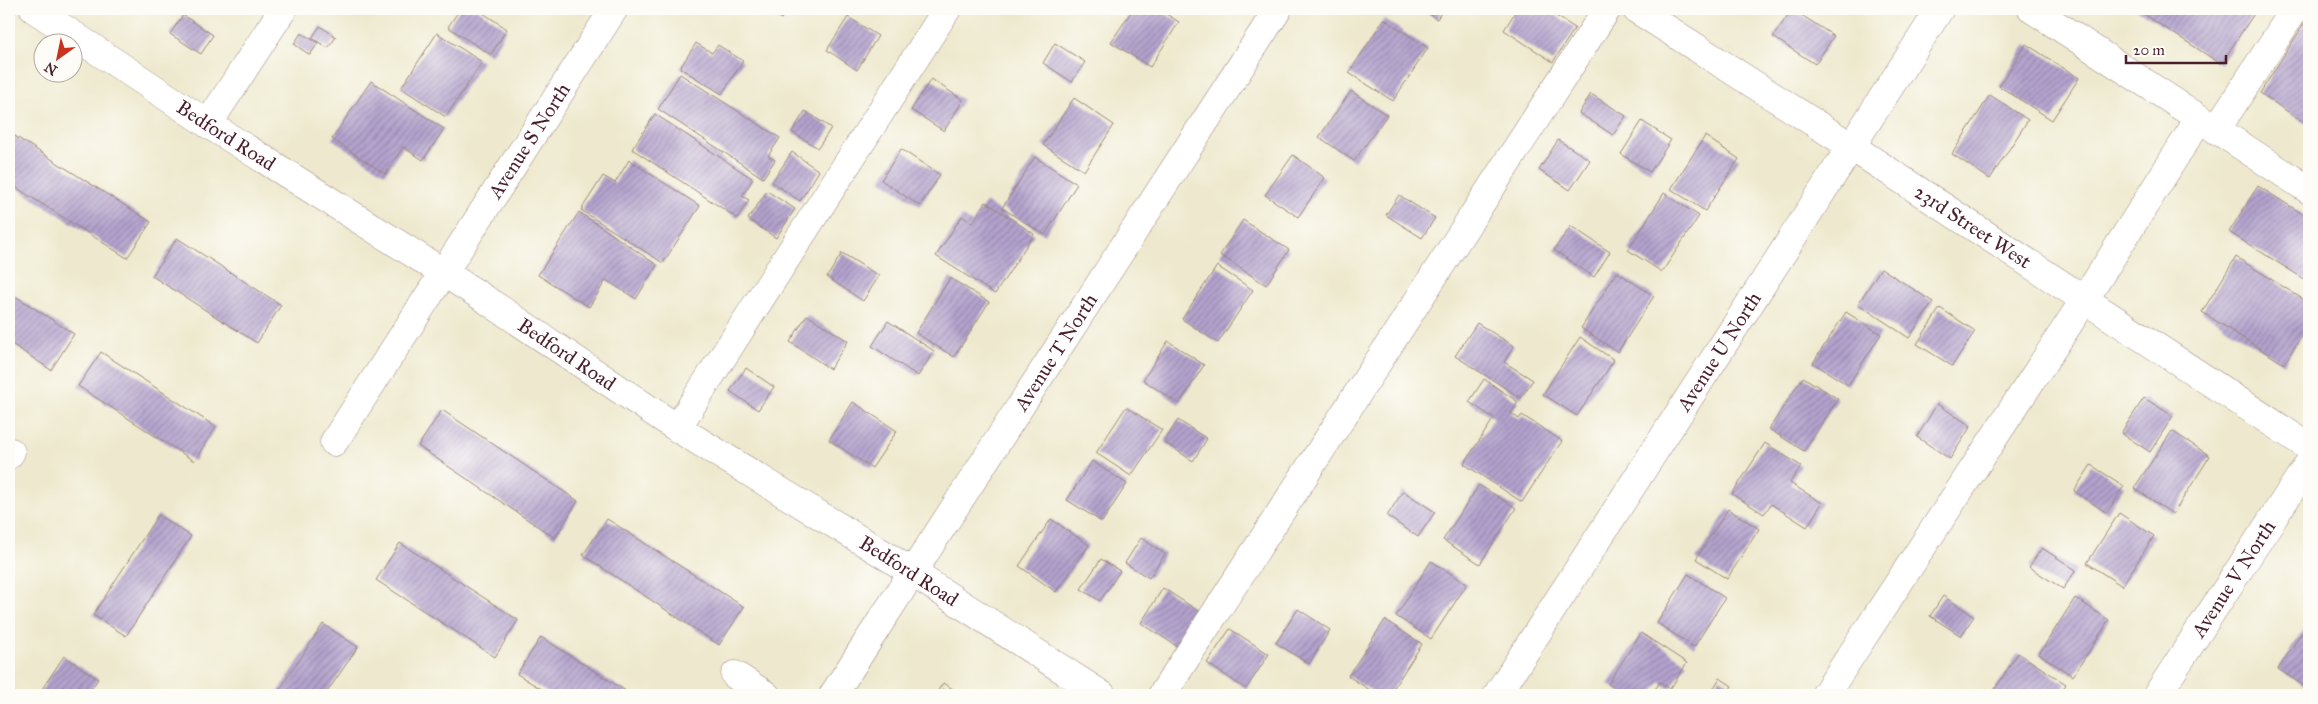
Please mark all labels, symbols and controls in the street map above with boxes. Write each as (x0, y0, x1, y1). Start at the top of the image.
north arrow (32, 32, 82, 82)
scale bar (2126, 32, 2226, 64)
text: 20 m (2133, 41, 2165, 59)
text: N (41, 58, 61, 79)
street label: Avenue S North (482, 78, 575, 204)
street label: Bedford Road (172, 95, 280, 176)
street label: 23rd Street West (1910, 179, 2036, 273)
street label: Avenue U North (1671, 287, 1766, 416)
street label: Avenue T North (1008, 289, 1102, 416)
street label: Bedford Road (513, 313, 620, 396)
street label: Avenue V North (2186, 516, 2280, 643)
street label: Bedford Road (855, 530, 963, 611)

